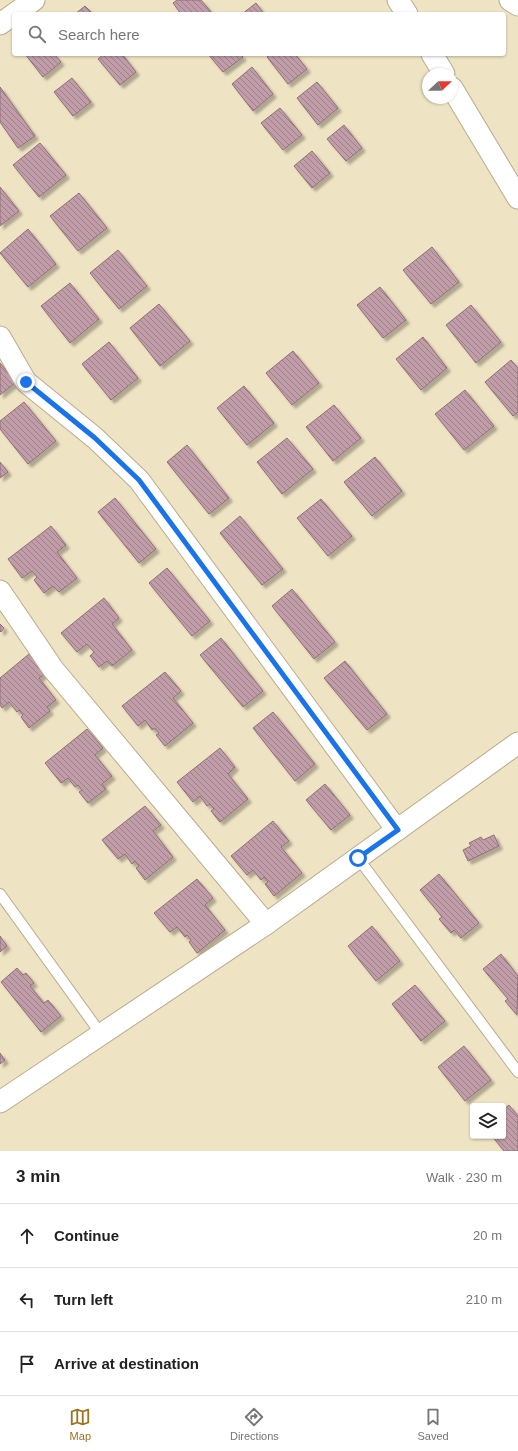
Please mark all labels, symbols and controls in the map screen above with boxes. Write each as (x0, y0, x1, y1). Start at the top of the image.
search box (12, 12, 506, 56)
icon: search (26, 23, 48, 45)
text: Search here (58, 26, 140, 43)
north arrow (422, 68, 458, 104)
route end (17, 373, 35, 391)
route start (349, 849, 367, 867)
map controls (470, 1103, 506, 1139)
button: layers (470, 1103, 506, 1139)
text: 3 min (16, 1167, 60, 1186)
text: Walk · 230 m (426, 1170, 502, 1185)
icon: ahead (16, 1225, 38, 1247)
text: Continue (54, 1227, 119, 1244)
text: 20 m (473, 1228, 502, 1243)
icon: left (16, 1289, 38, 1311)
text: Turn left (54, 1291, 113, 1308)
text: 210 m (466, 1292, 502, 1307)
icon: arrive (16, 1353, 38, 1375)
text: Arrive at destination (54, 1355, 199, 1372)
tab: Map (69, 1406, 91, 1442)
tab: Directions (230, 1406, 279, 1442)
tab: Saved (417, 1406, 449, 1442)

